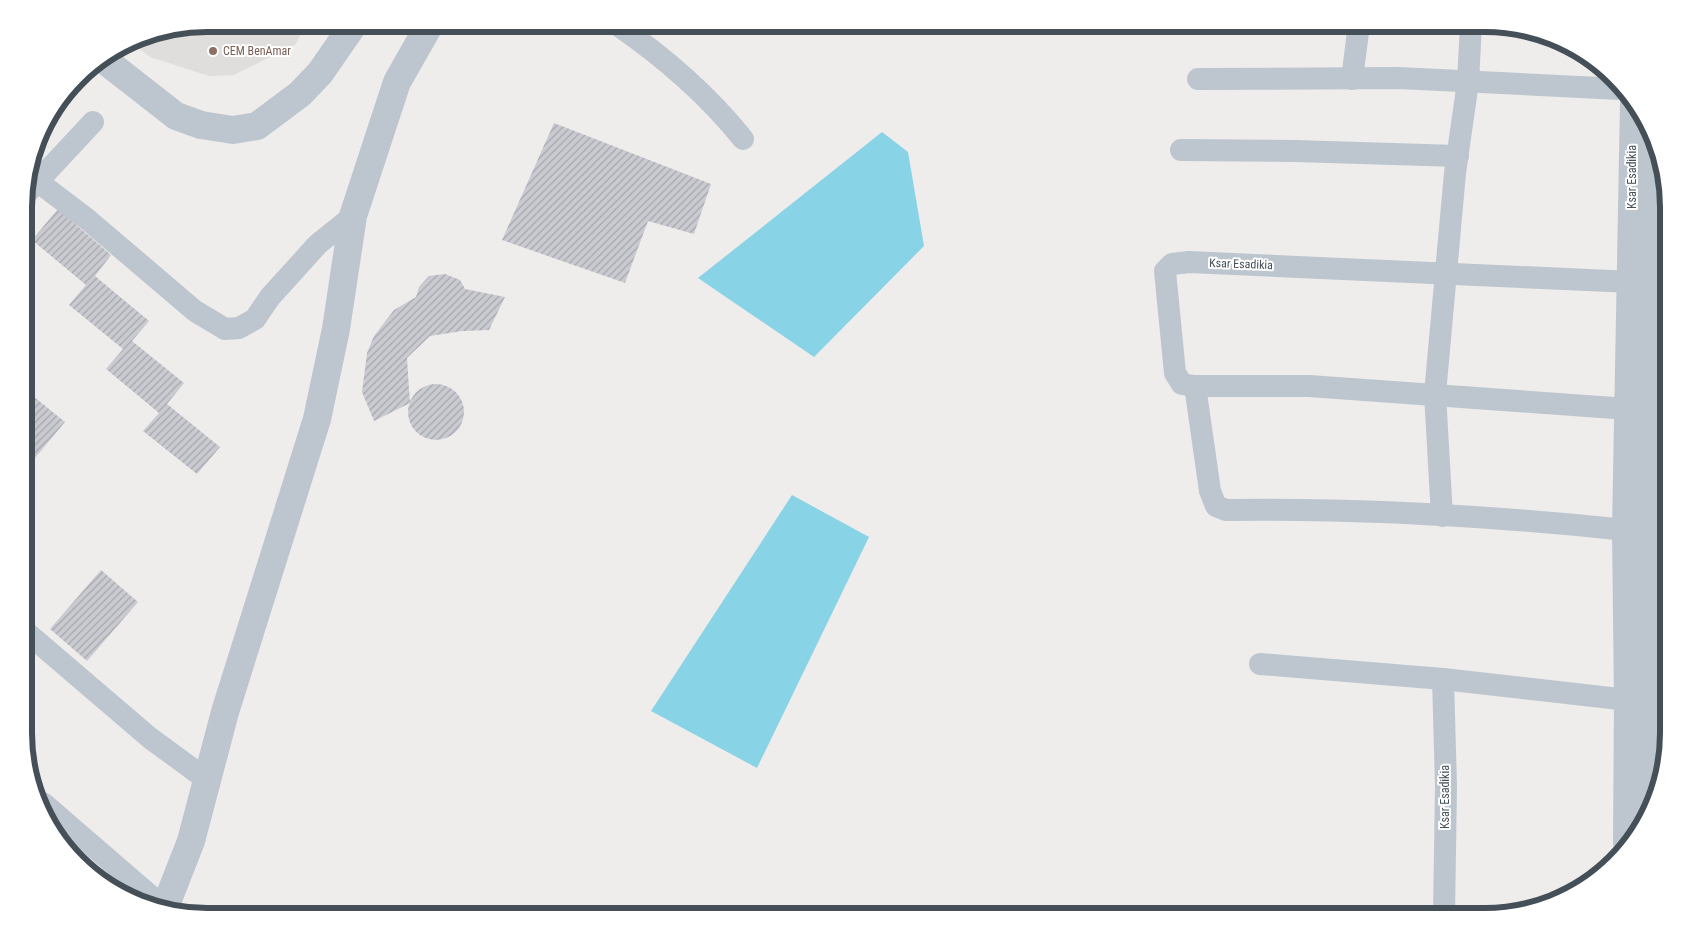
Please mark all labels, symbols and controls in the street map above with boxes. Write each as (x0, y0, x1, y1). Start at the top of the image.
place label: CEM BenAmar (223, 44, 291, 58)
marker: CEM BenAmar (207, 45, 219, 57)
street label: Ksar Esadikia (1625, 145, 1639, 209)
street label: Ksar Esadikia (1209, 256, 1273, 272)
street label: Ksar Esadikia (1438, 765, 1452, 829)

